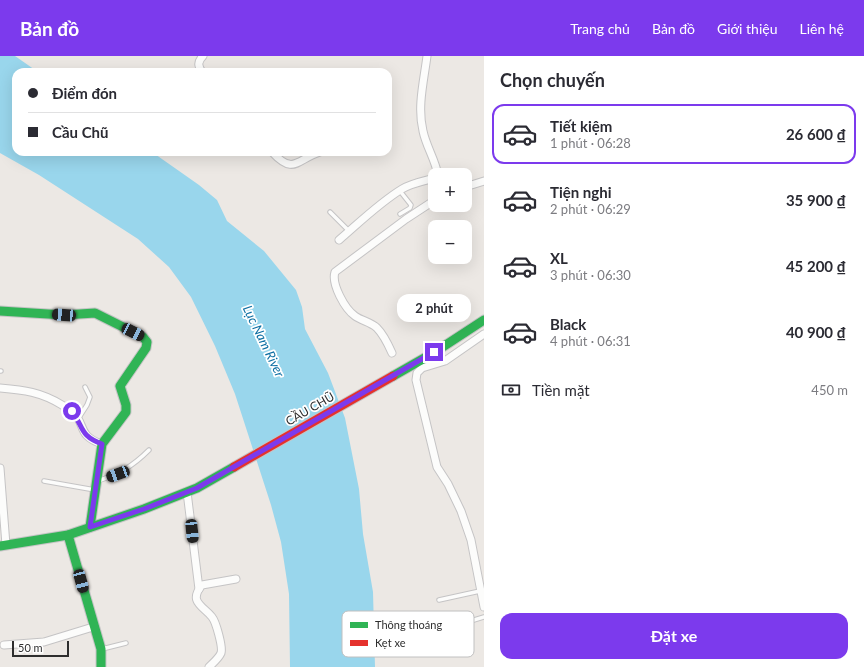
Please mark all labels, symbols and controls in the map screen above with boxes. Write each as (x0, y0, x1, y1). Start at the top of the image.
text: Bản đồ (20, 17, 79, 40)
text: Trang chủ (570, 20, 630, 37)
text: Bản đồ (652, 20, 695, 37)
text: Giới thiệu (717, 20, 777, 37)
text: Liên hệ (799, 20, 844, 37)
text: Chọn chuyến (500, 69, 605, 91)
text: Điểm đón (52, 84, 117, 102)
icon: car (502, 116, 538, 152)
text: Tiết kiệm (550, 117, 612, 135)
text: Cầu Chũ (52, 123, 109, 141)
text: 26 600 ₫ (786, 125, 846, 143)
text: 1 phút · 06:28 (550, 135, 631, 151)
map controls (428, 168, 472, 264)
button: + (428, 168, 472, 212)
icon: car (502, 182, 538, 218)
text: Tiện nghi (550, 183, 612, 201)
text: 35 900 ₫ (786, 191, 846, 209)
text: 2 phút · 06:29 (550, 201, 631, 217)
button: − (428, 220, 472, 264)
icon: car (502, 248, 538, 284)
text: XL (550, 249, 568, 267)
text: 45 200 ₫ (786, 257, 846, 275)
text: 3 phút · 06:30 (550, 267, 631, 283)
callout: 2 phút (397, 294, 471, 322)
text: 2 phút (415, 300, 453, 316)
water label: Lục Nam River (240, 303, 288, 380)
car (52, 308, 76, 322)
icon: car (502, 314, 538, 350)
text: Black (550, 315, 586, 333)
car (120, 321, 146, 343)
text: 40 900 ₫ (786, 323, 846, 341)
text: 4 phút · 06:31 (550, 333, 631, 349)
route end (425, 343, 443, 361)
icon: cash (500, 379, 522, 401)
text: Tiền mặt (532, 381, 590, 399)
text: 450 m (811, 382, 848, 398)
street label: CẦU CHŨ (283, 389, 337, 429)
route start (63, 402, 81, 420)
car (105, 464, 131, 484)
car (185, 518, 199, 544)
car (72, 568, 90, 594)
legend (342, 611, 474, 657)
button: Đặt xe (500, 613, 848, 659)
text: Thông thoáng (375, 618, 442, 631)
text: Kẹt xe (375, 636, 406, 649)
scale bar (12, 639, 69, 658)
text: 50 m (18, 641, 43, 654)

